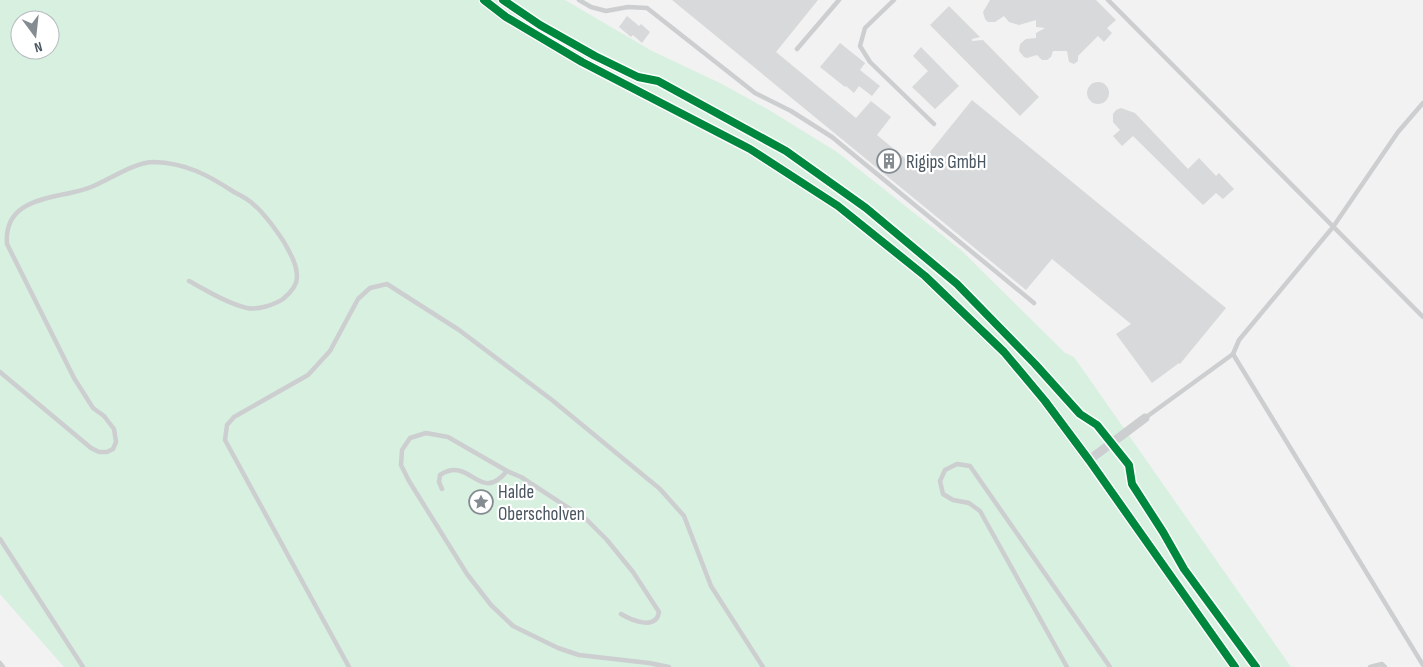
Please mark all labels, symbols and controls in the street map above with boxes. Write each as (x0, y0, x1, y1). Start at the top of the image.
north arrow (10, 10, 60, 60)
text: N (32, 38, 44, 56)
building icon: Rigips GmbH (876, 148, 902, 174)
place label: Rigips GmbH (906, 151, 986, 174)
place label: Halde Oberscholven (498, 481, 585, 526)
place icon: Halde Oberscholven (468, 489, 494, 515)

